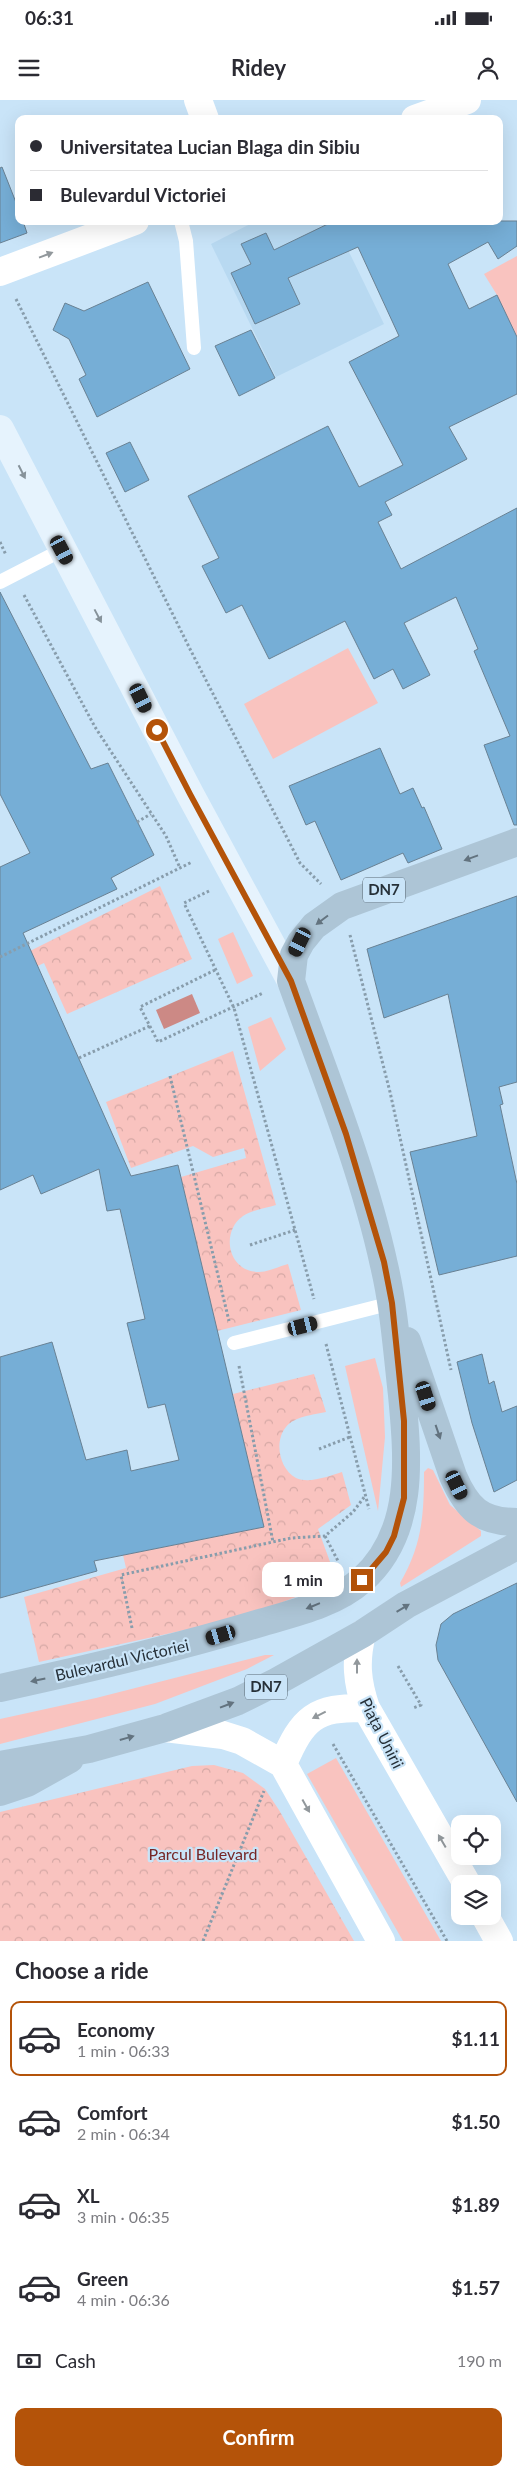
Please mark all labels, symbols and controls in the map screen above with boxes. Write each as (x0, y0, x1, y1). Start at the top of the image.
text: 06:31 (25, 6, 74, 29)
icon: menu (15, 54, 43, 82)
text: Ridey (231, 54, 286, 81)
icon: person (474, 54, 502, 82)
text: Universitatea Lucian Blaga din Sibiu (60, 135, 360, 158)
text: Bulevardul Victoriei (60, 183, 226, 206)
one-way arrow (38, 251, 53, 258)
one-way arrow (18, 465, 26, 479)
car (48, 533, 75, 567)
one-way arrow (94, 608, 102, 623)
car (127, 681, 154, 715)
route start (146, 719, 168, 741)
one-way arrow (463, 854, 478, 862)
road number: DN7 (363, 878, 405, 902)
one-way arrow (315, 915, 329, 925)
car (286, 925, 313, 959)
car (286, 1315, 319, 1337)
car (414, 1379, 437, 1413)
one-way arrow (434, 1425, 442, 1440)
car (443, 1468, 470, 1502)
callout: 1 min (262, 1562, 344, 1598)
route end (351, 1569, 373, 1591)
text: 1 min (283, 1570, 323, 1589)
one-way arrow (305, 1602, 320, 1610)
one-way arrow (396, 1603, 409, 1612)
car (204, 1623, 237, 1647)
street label: Bulevardul Victoriei (53, 1635, 191, 1684)
one-way arrow (353, 1657, 361, 1673)
road number: DN7 (245, 1674, 287, 1700)
one-way arrow (30, 1676, 45, 1684)
street label: Piața Unirii (357, 1694, 408, 1771)
one-way arrow (220, 1701, 235, 1709)
one-way arrow (311, 1711, 326, 1719)
one-way arrow (120, 1734, 135, 1742)
one-way arrow (302, 1799, 311, 1813)
map controls (451, 1815, 501, 1925)
button: locate (451, 1815, 501, 1865)
one-way arrow (438, 1835, 447, 1848)
park label: Parcul Bulevard (149, 1844, 257, 1863)
button: layers (451, 1875, 501, 1925)
text: Choose a ride (15, 1957, 149, 1984)
icon: car (17, 2016, 62, 2061)
text: Economy (77, 2018, 155, 2041)
text: $1.11 (451, 2027, 500, 2050)
text: 1 min · 06:33 (77, 2041, 170, 2060)
icon: car (17, 2099, 62, 2144)
text: Comfort (77, 2101, 148, 2124)
text: $1.50 (451, 2110, 500, 2133)
text: 2 min · 06:34 (77, 2124, 170, 2143)
icon: car (17, 2182, 62, 2227)
text: XL (77, 2184, 100, 2207)
text: $1.89 (451, 2193, 500, 2216)
text: 3 min · 06:35 (77, 2207, 170, 2226)
icon: car (17, 2265, 62, 2310)
text: Green (77, 2267, 128, 2290)
text: $1.57 (451, 2276, 500, 2299)
text: 4 min · 06:36 (77, 2290, 170, 2309)
icon: cash (15, 2347, 43, 2375)
text: Cash (55, 2349, 96, 2372)
text: 190 m (457, 2351, 502, 2370)
button: Confirm (15, 2408, 502, 2466)

